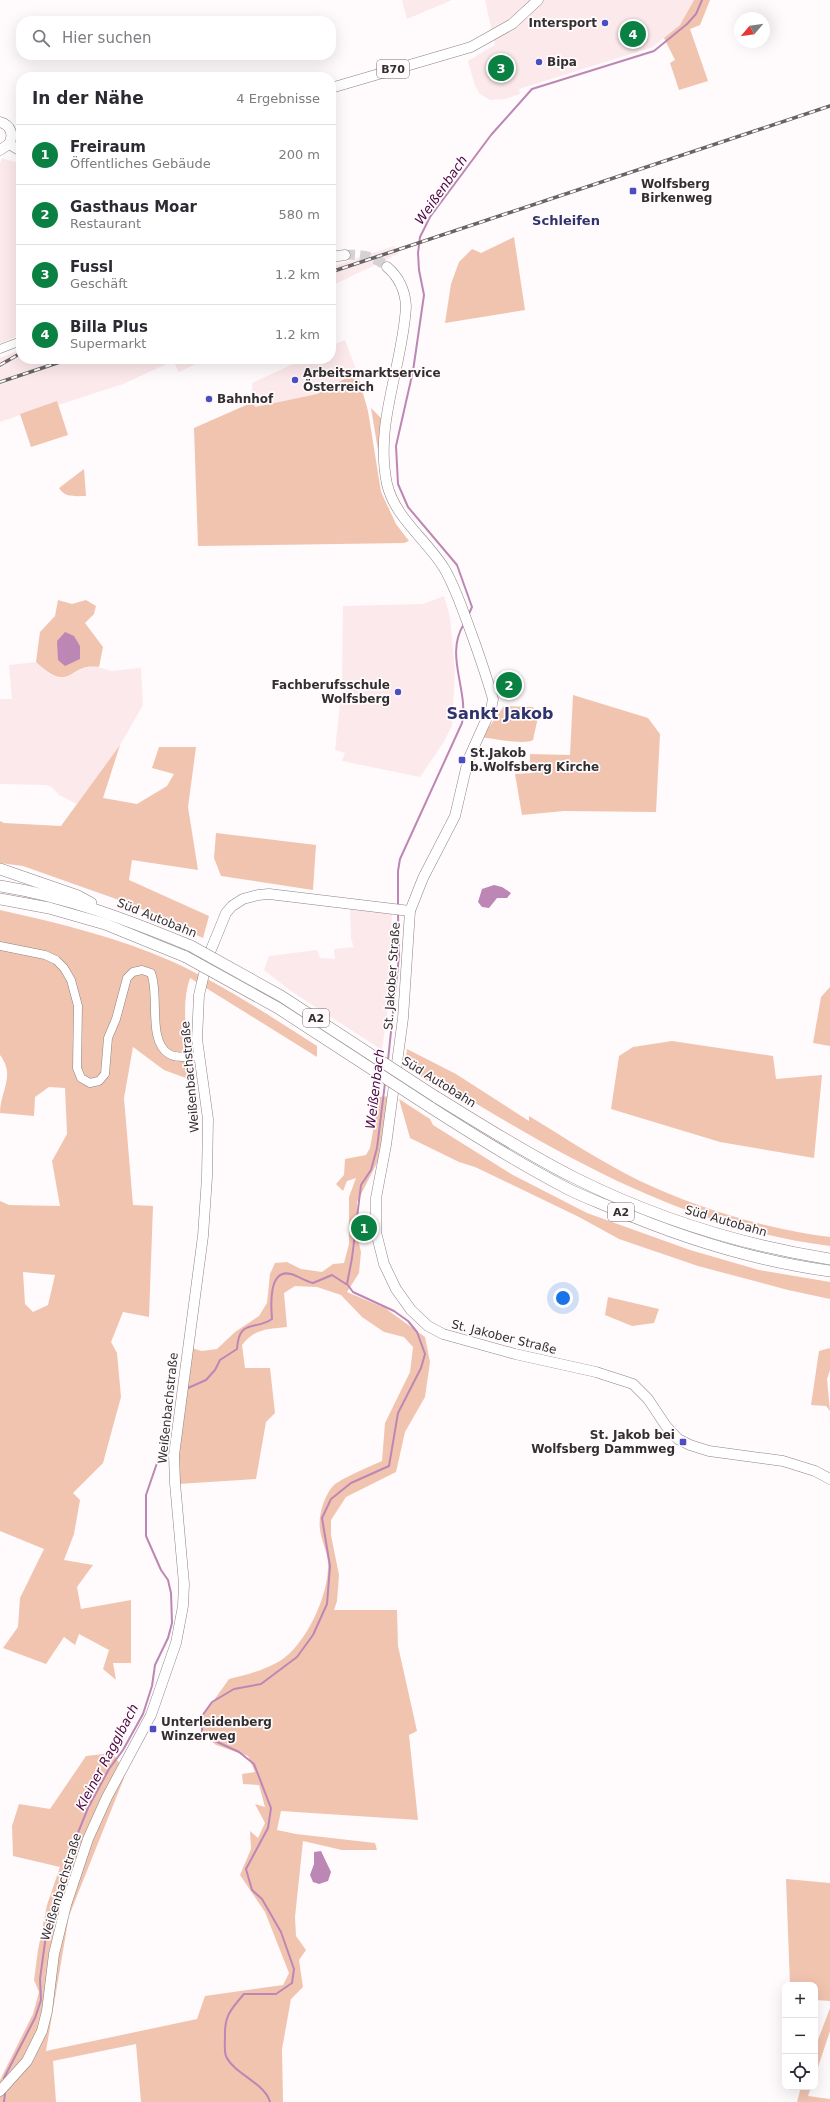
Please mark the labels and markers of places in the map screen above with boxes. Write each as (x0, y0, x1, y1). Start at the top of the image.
place label: Intersport (529, 16, 597, 30)
marker: Intersport (600, 18, 610, 28)
pin: 4 (620, 19, 646, 49)
pin: 3 (488, 53, 514, 83)
place label: Bipa (547, 55, 577, 69)
marker: Bipa (534, 57, 544, 67)
place label: Wolfsberg Birkenweg (641, 177, 712, 205)
marker: Wolfsberg Birkenweg (628, 186, 638, 196)
place label: Arbeitsmarktservice Österreich (303, 366, 441, 394)
marker: Arbeitsmarktservice Österreich (290, 375, 300, 385)
place label: Bahnhof (217, 392, 274, 406)
marker: Bahnhof (204, 394, 214, 404)
pin: 2 (496, 670, 522, 700)
place label: Fachberufsschule Wolfsberg (272, 678, 390, 706)
marker: Fachberufsschule Wolfsberg (393, 687, 403, 697)
place label: St.Jakob b.Wolfsberg Kirche (470, 746, 599, 774)
marker: St.Jakob b.Wolfsberg Kirche (457, 755, 467, 765)
pin: 1 (351, 1213, 377, 1243)
place label: St. Jakob bei Wolfsberg Dammweg (531, 1428, 675, 1456)
marker: St. Jakob bei Wolfsberg Dammweg (678, 1437, 688, 1447)
place label: Unterleidenberg Winzerweg (161, 1715, 272, 1743)
marker: Unterleidenberg Winzerweg (148, 1724, 158, 1734)

